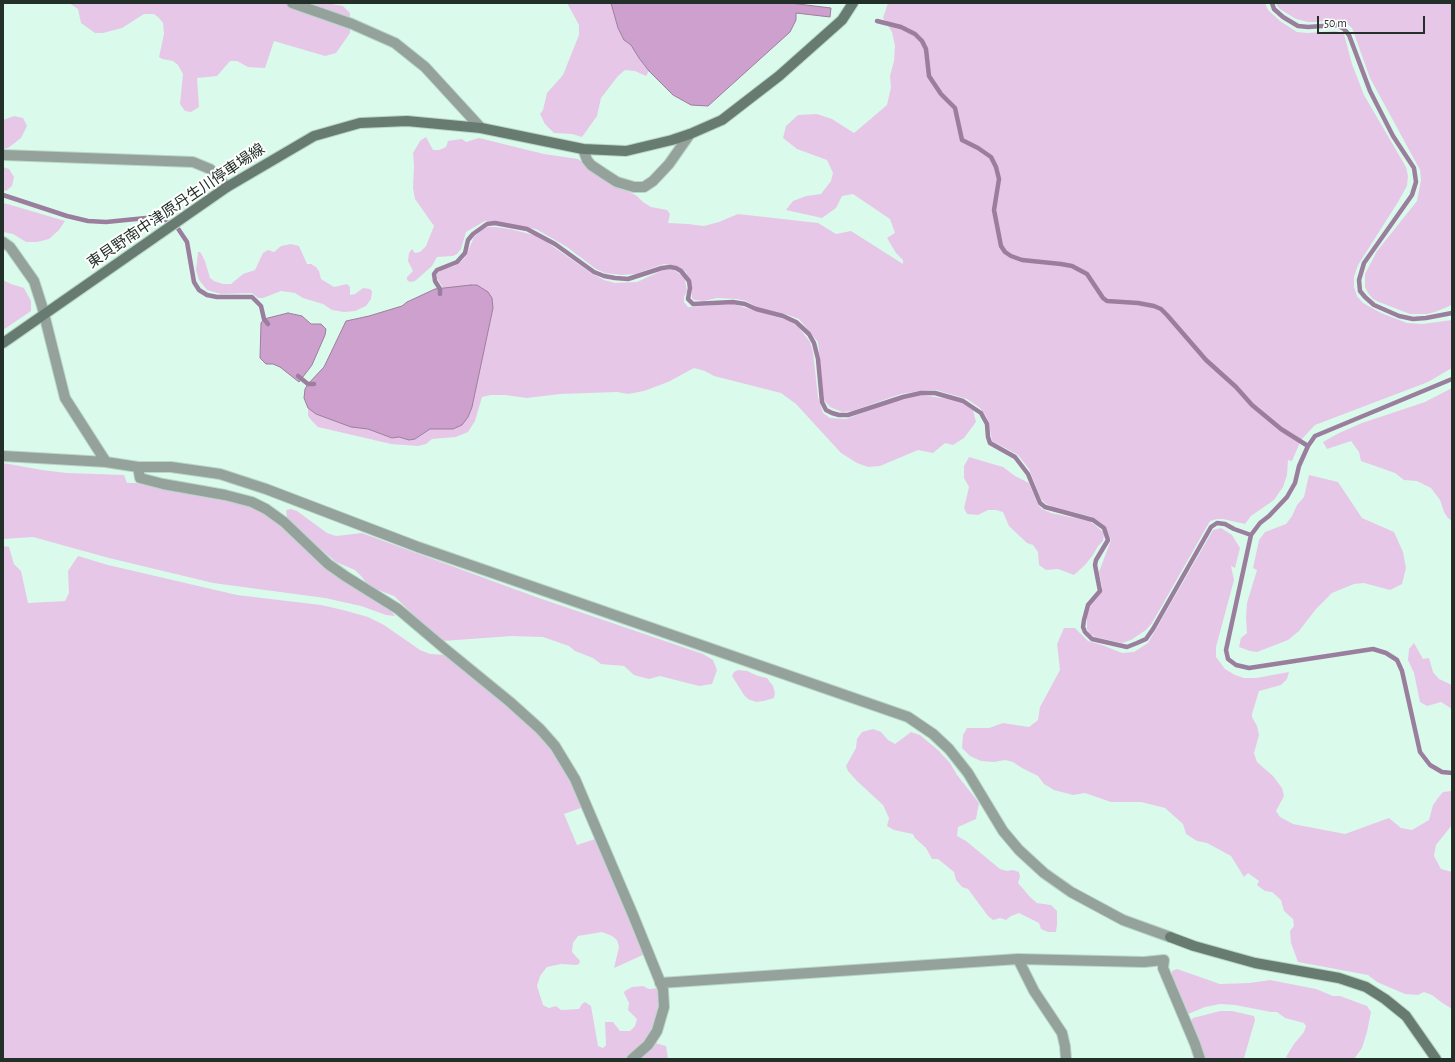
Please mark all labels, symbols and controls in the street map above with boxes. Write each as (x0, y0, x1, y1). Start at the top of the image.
scale bar (1319, 8, 1427, 34)
text: 50 m (1324, 17, 1347, 29)
street label: 東貝野南中津原丹生川停車場線 (84, 140, 268, 272)

